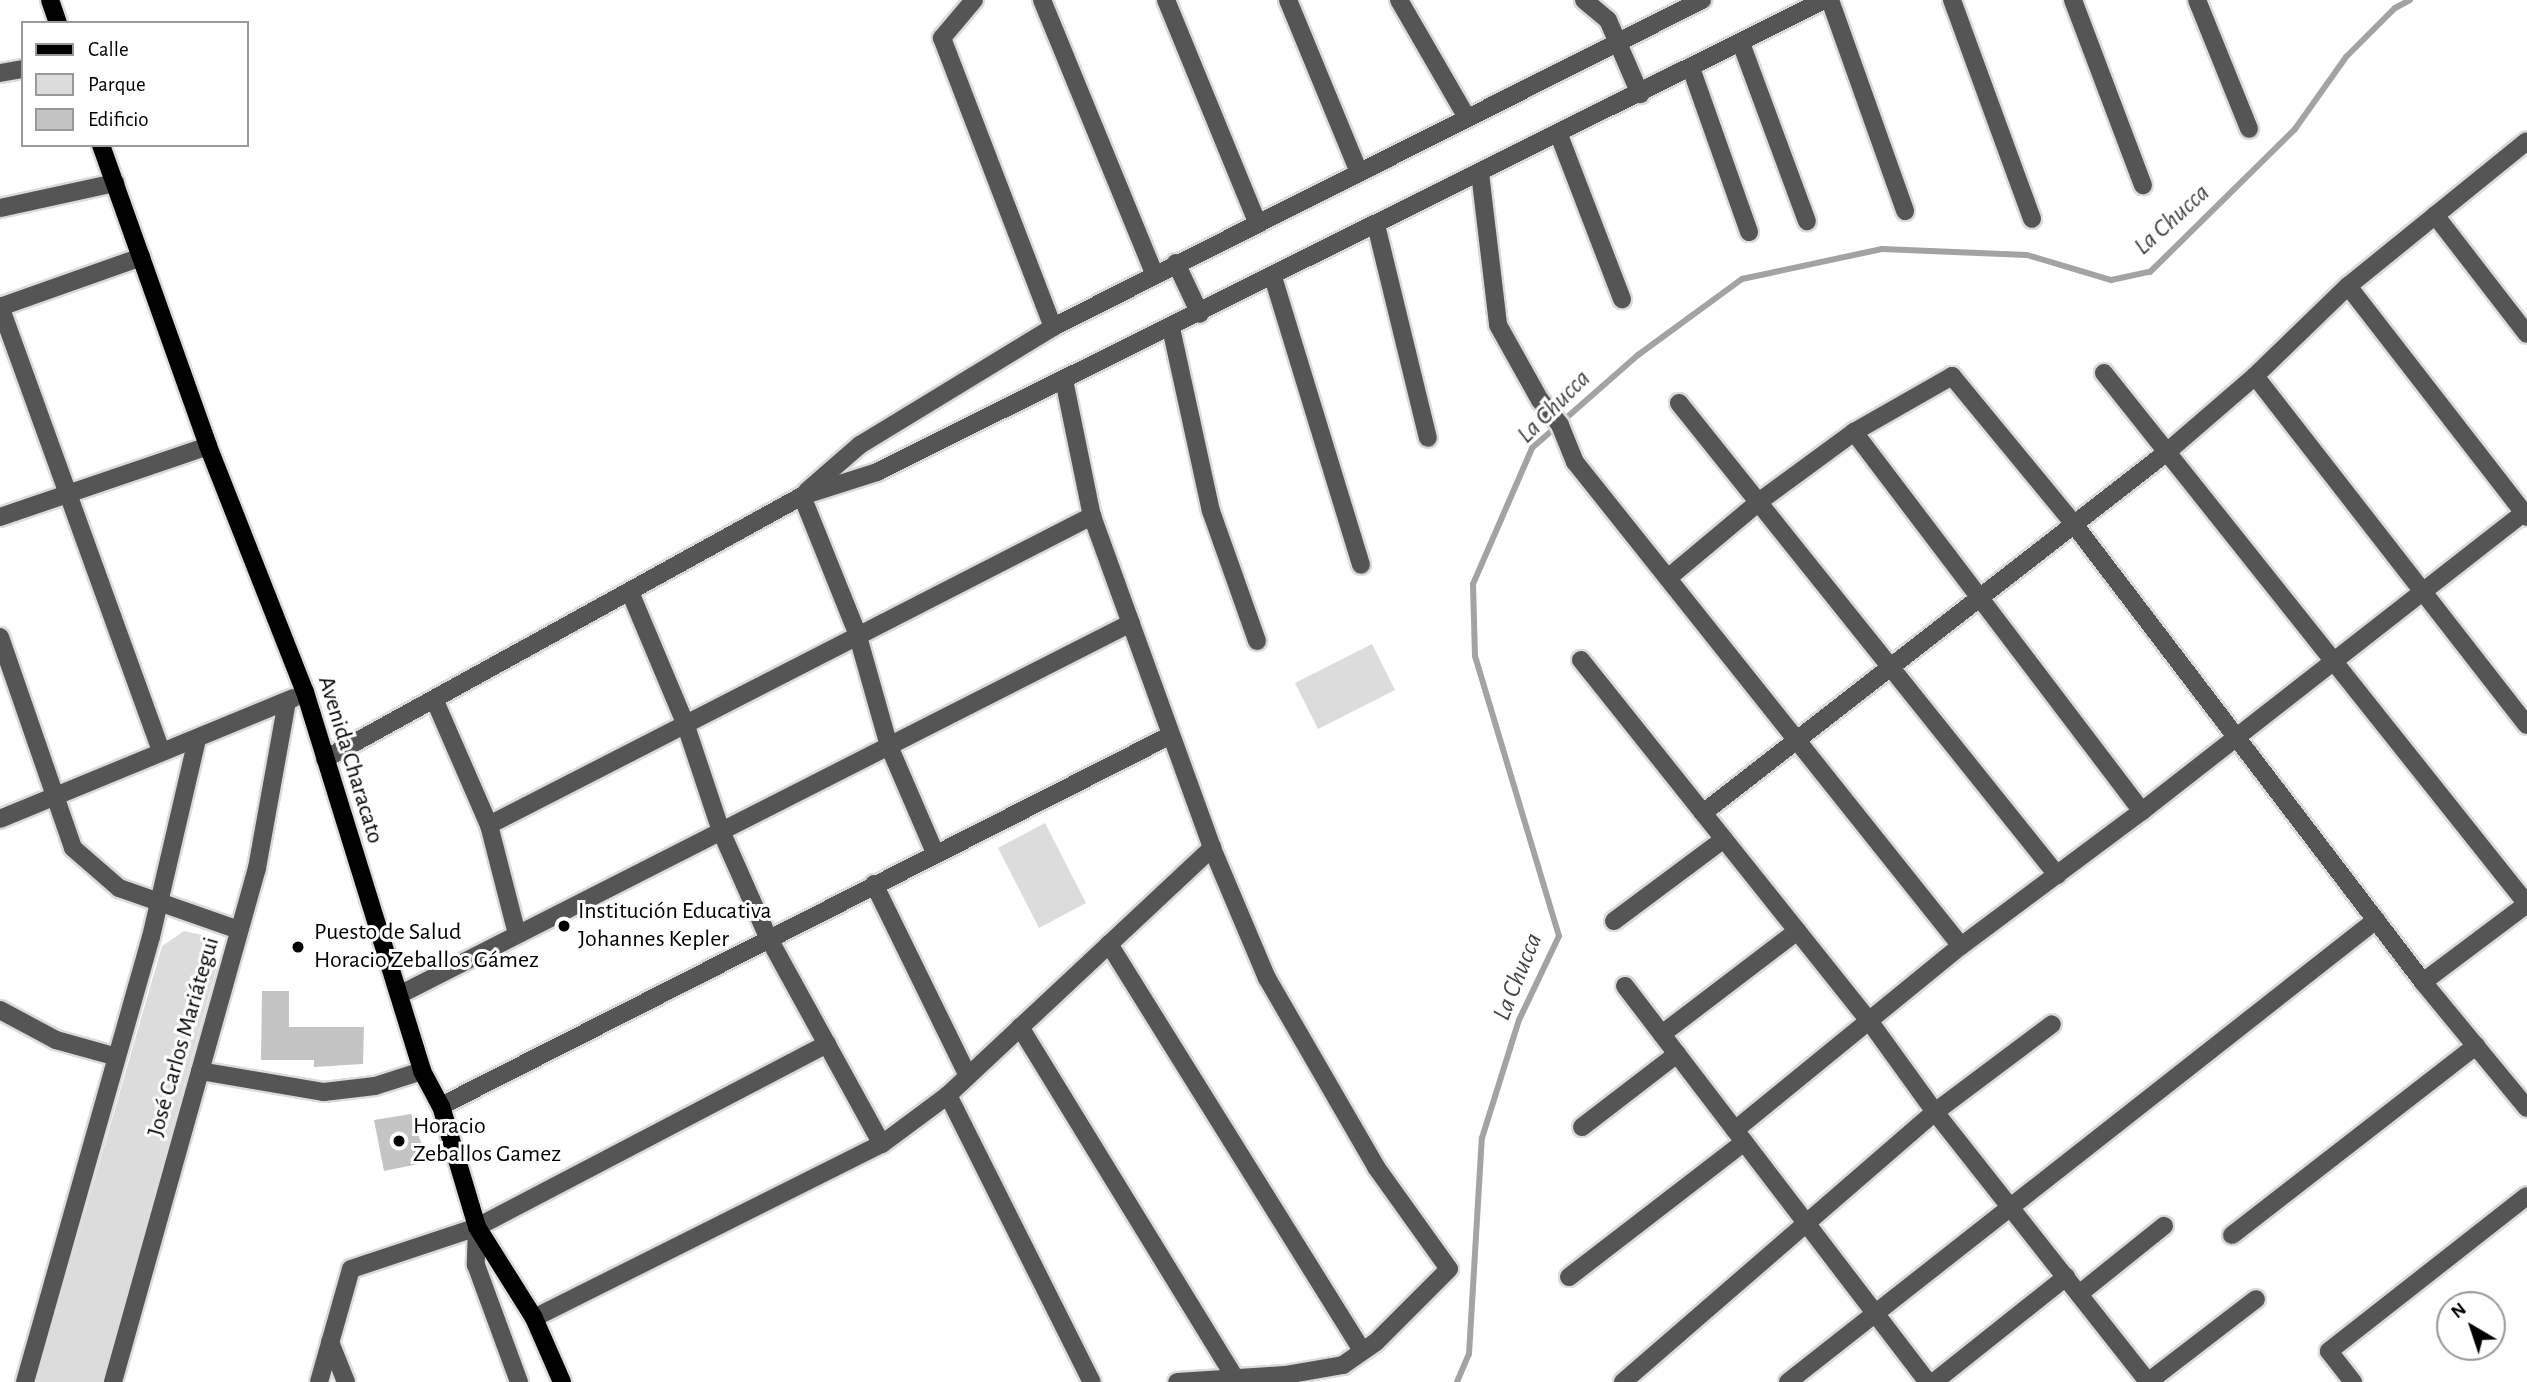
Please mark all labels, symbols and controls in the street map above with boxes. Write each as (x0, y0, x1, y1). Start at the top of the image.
legend (21, 21, 248, 147)
text: Calle (88, 39, 129, 60)
text: Parque (88, 74, 146, 95)
text: Edificio (88, 109, 149, 130)
water label: La Chucca (2128, 178, 2216, 262)
water label: La Chucca (1511, 364, 1597, 450)
street label: Avenida Characato (311, 673, 389, 847)
place label: Institución Educativa Johannes Kepler (578, 898, 772, 954)
marker: Institución Educativa Johannes Kepler (556, 918, 572, 934)
place label: Puesto de Salud Horacio Zeballos Gámez (314, 919, 539, 975)
water label: La Chucca (1486, 929, 1550, 1025)
street label: José Carlos Mariátegui (142, 934, 226, 1140)
marker: Puesto de Salud Horacio Zeballos Gámez (288, 937, 308, 957)
place label: Horacio Zeballos Gamez (413, 1113, 561, 1169)
marker: Horacio Zeballos Gamez (391, 1133, 407, 1149)
north arrow (2436, 1291, 2506, 1361)
text: N (2448, 1299, 2470, 1322)

